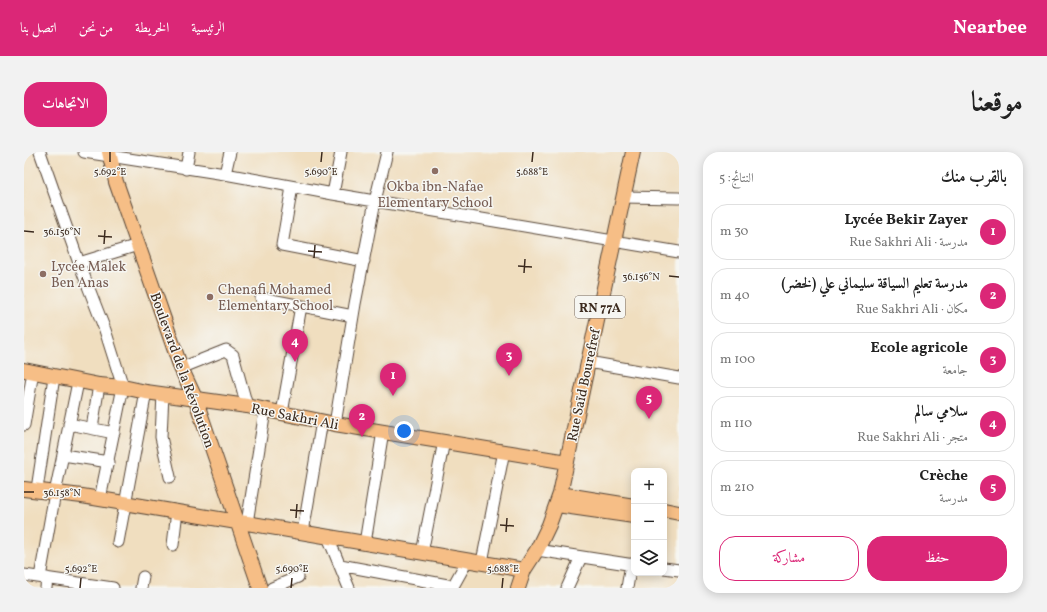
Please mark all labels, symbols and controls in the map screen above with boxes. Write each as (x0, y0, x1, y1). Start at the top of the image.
text: Nearbee (953, 15, 1027, 41)
text: اتصل بنا (20, 19, 57, 38)
text: من نحن (79, 19, 113, 38)
text: الخريطة (135, 19, 169, 38)
text: الرئيسية (191, 19, 225, 38)
button: الاتجاهات (24, 82, 107, 127)
text: موقعنا (971, 84, 1023, 123)
text: 5.692°E (94, 165, 126, 179)
text: 5.690°E (304, 165, 338, 179)
text: 5.688°E (516, 165, 548, 179)
marker: Okba ibn-Nafae Elementary School (430, 166, 440, 176)
text: بالقرب منك (941, 166, 1007, 189)
text: النتائج: 5 (719, 170, 754, 188)
place label: Okba ibn-Nafae Elementary School (377, 178, 493, 213)
text: Lycée Bekir Zayer (844, 210, 968, 231)
text: 30 m (720, 223, 748, 241)
text: 1 (990, 223, 996, 241)
text: 36.156°N (43, 225, 81, 239)
text: مدرسة · Rue Sakhri Ali (849, 234, 968, 252)
place label: Lycée Malek Ben Anas (51, 258, 126, 293)
marker: Lycée Malek Ben Anas (38, 269, 48, 279)
text: 36.156°N (622, 270, 660, 284)
text: مدرسة تعليم السياقة سليماني علي (لخضر) (781, 274, 968, 295)
place label: Chenafi Mohamed Elementary School (218, 281, 333, 316)
text: 40 m (720, 287, 749, 305)
text: 2 (990, 287, 996, 305)
street label: Boulevard de la Révolution (145, 290, 219, 451)
marker: Chenafi Mohamed Elementary School (205, 292, 215, 302)
road number: RN 77A (575, 296, 625, 318)
text: مكان · Rue Sakhri Ali (856, 301, 968, 319)
street label: Rue Saïd Bourefref (563, 326, 606, 444)
pin: 4 (282, 329, 308, 362)
text: Ecole agricole (870, 338, 968, 359)
pin: 3 (496, 343, 522, 376)
text: 100 m (720, 351, 755, 369)
text: 3 (990, 351, 996, 369)
text: جامعة (942, 362, 968, 380)
pin: 1 (380, 363, 406, 396)
pin: 5 (636, 386, 662, 419)
street label: Rue Sakhri Ali (249, 400, 340, 435)
text: سلامي سالم (915, 402, 968, 423)
pin: 2 (349, 404, 375, 437)
text: 110 m (720, 415, 752, 433)
text: 4 (989, 415, 997, 433)
your location (394, 421, 414, 441)
text: متجر · Rue Sakhri Ali (857, 429, 968, 447)
text: Crèche (920, 466, 968, 487)
map controls (631, 468, 667, 576)
button: + (631, 468, 667, 504)
text: 210 m (720, 479, 754, 497)
text: 5 (990, 479, 996, 497)
text: 36.158°N (43, 486, 81, 500)
text: مدرسة (939, 490, 968, 508)
button: − (631, 504, 667, 540)
button: مشاركة (719, 536, 859, 581)
button: حفظ (867, 536, 1007, 581)
button: layers (631, 540, 667, 576)
text: 5.692°E (65, 562, 97, 576)
text: 5.690°E (275, 562, 309, 576)
text: 5.688°E (487, 562, 519, 576)

